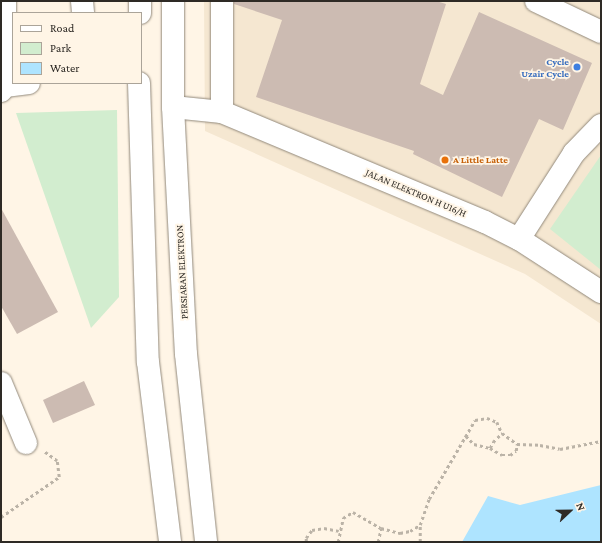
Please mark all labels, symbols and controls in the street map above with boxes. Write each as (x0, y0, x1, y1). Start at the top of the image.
legend (12, 12, 142, 84)
text: Road (50, 21, 74, 35)
text: Park (50, 41, 71, 55)
place label: Cycle Uzair Cycle (521, 55, 569, 78)
text: Water (50, 61, 79, 75)
marker: Cycle Uzair Cycle (572, 62, 582, 72)
place label: A Little Latte (453, 154, 508, 166)
marker: A Little Latte (440, 155, 450, 165)
street label: JALAN ELEKTRON H U16/H (364, 166, 468, 220)
street label: PERSIARAN ELEKTRON (174, 225, 190, 319)
north arrow (550, 491, 590, 531)
text: N (574, 501, 588, 512)

